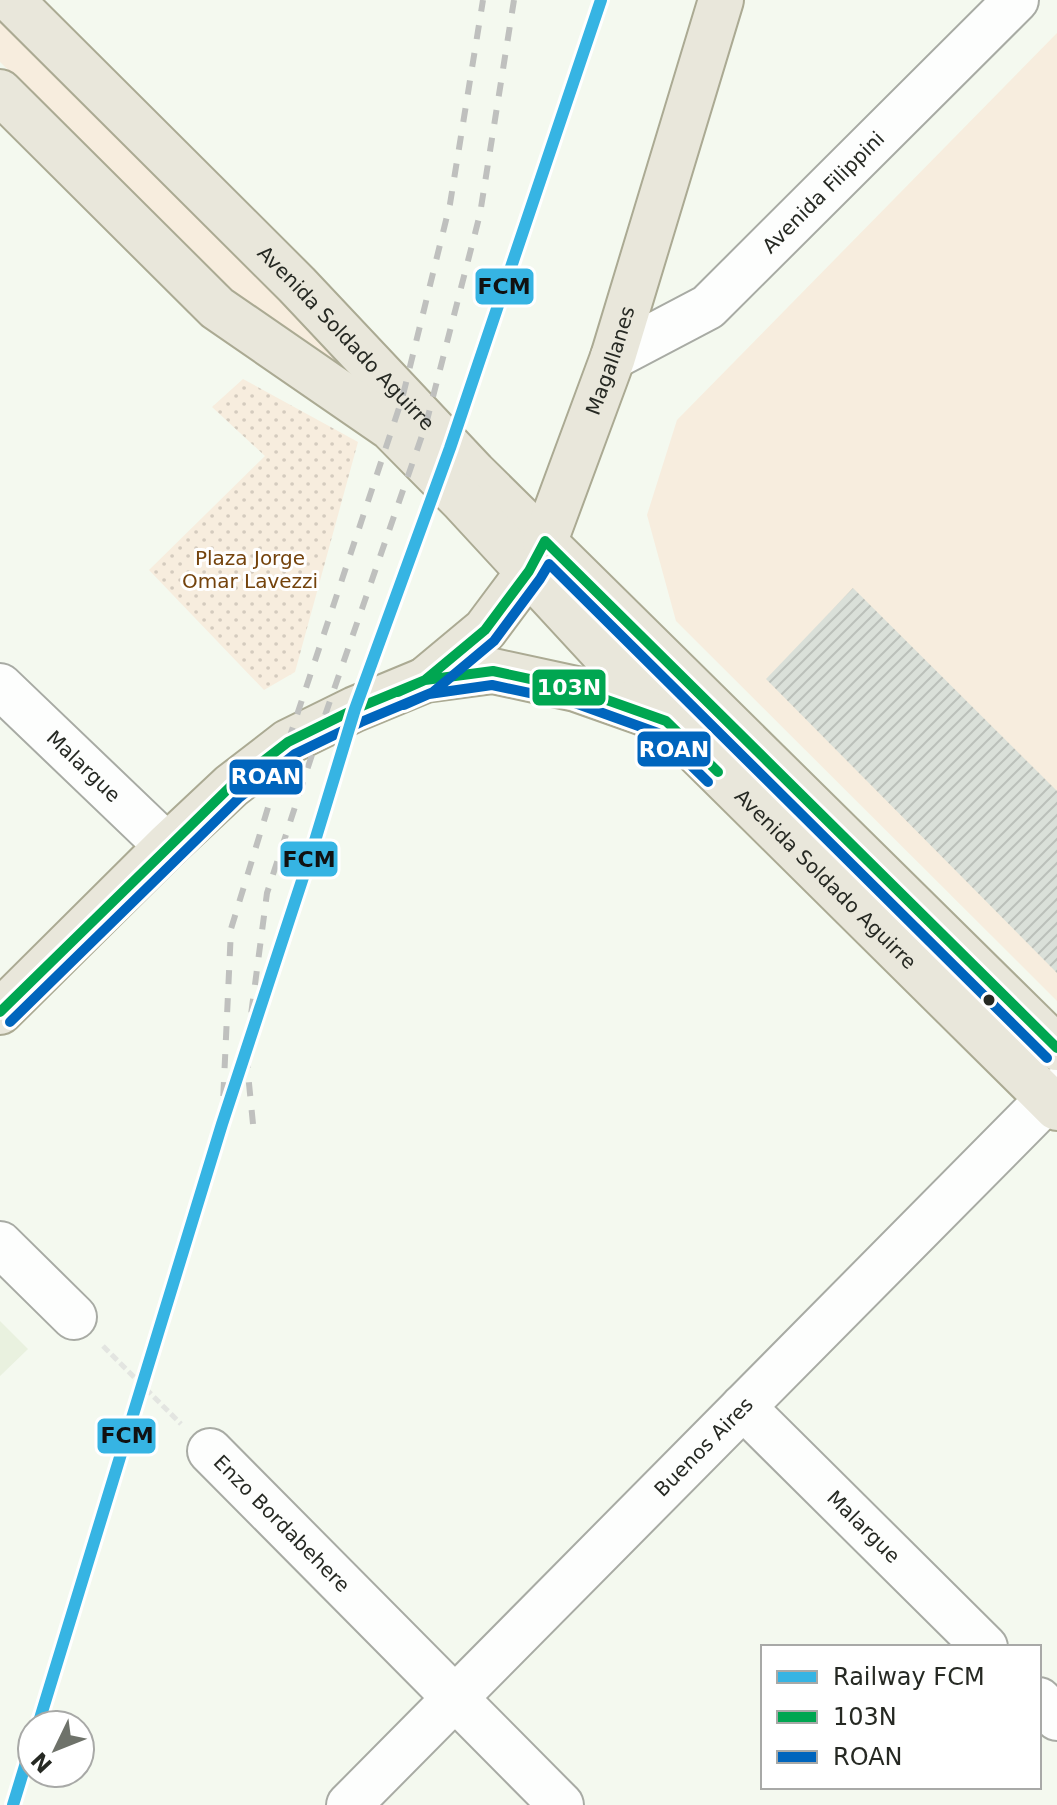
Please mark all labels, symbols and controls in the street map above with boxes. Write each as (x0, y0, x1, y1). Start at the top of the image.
street label: Avenida Filippini (757, 126, 889, 258)
street label: Avenida Soldado Aguirre (253, 241, 439, 435)
line badge: FCM (474, 267, 535, 306)
text: FCM (477, 274, 531, 299)
street label: Magallanes (581, 303, 640, 418)
park label: Plaza Jorge Omar Lavezzi (182, 546, 318, 593)
line badge: 103N (531, 668, 607, 707)
text: 103N (537, 675, 601, 700)
street label: Malargue (42, 725, 126, 807)
line badge: ROAN (636, 730, 712, 768)
text: ROAN (639, 737, 709, 762)
line badge: ROAN (228, 758, 304, 796)
text: ROAN (231, 764, 301, 789)
street label: Avenida Soldado Aguirre (730, 784, 921, 974)
line badge: FCM (279, 840, 339, 878)
text: FCM (282, 847, 336, 872)
unlabelled marker (981, 992, 997, 1008)
street label: Buenos Aires (649, 1392, 758, 1502)
line badge: FCM (96, 1417, 157, 1455)
text: FCM (100, 1423, 154, 1448)
street label: Enzo Bordabehere (209, 1450, 355, 1597)
street label: Malargue (822, 1485, 905, 1568)
legend (761, 1645, 1041, 1789)
text: Railway FCM (833, 1663, 985, 1691)
text: 103N (833, 1703, 897, 1731)
north arrow (16, 1709, 96, 1789)
text: ROAN (833, 1743, 903, 1771)
text: N (26, 1747, 57, 1778)

